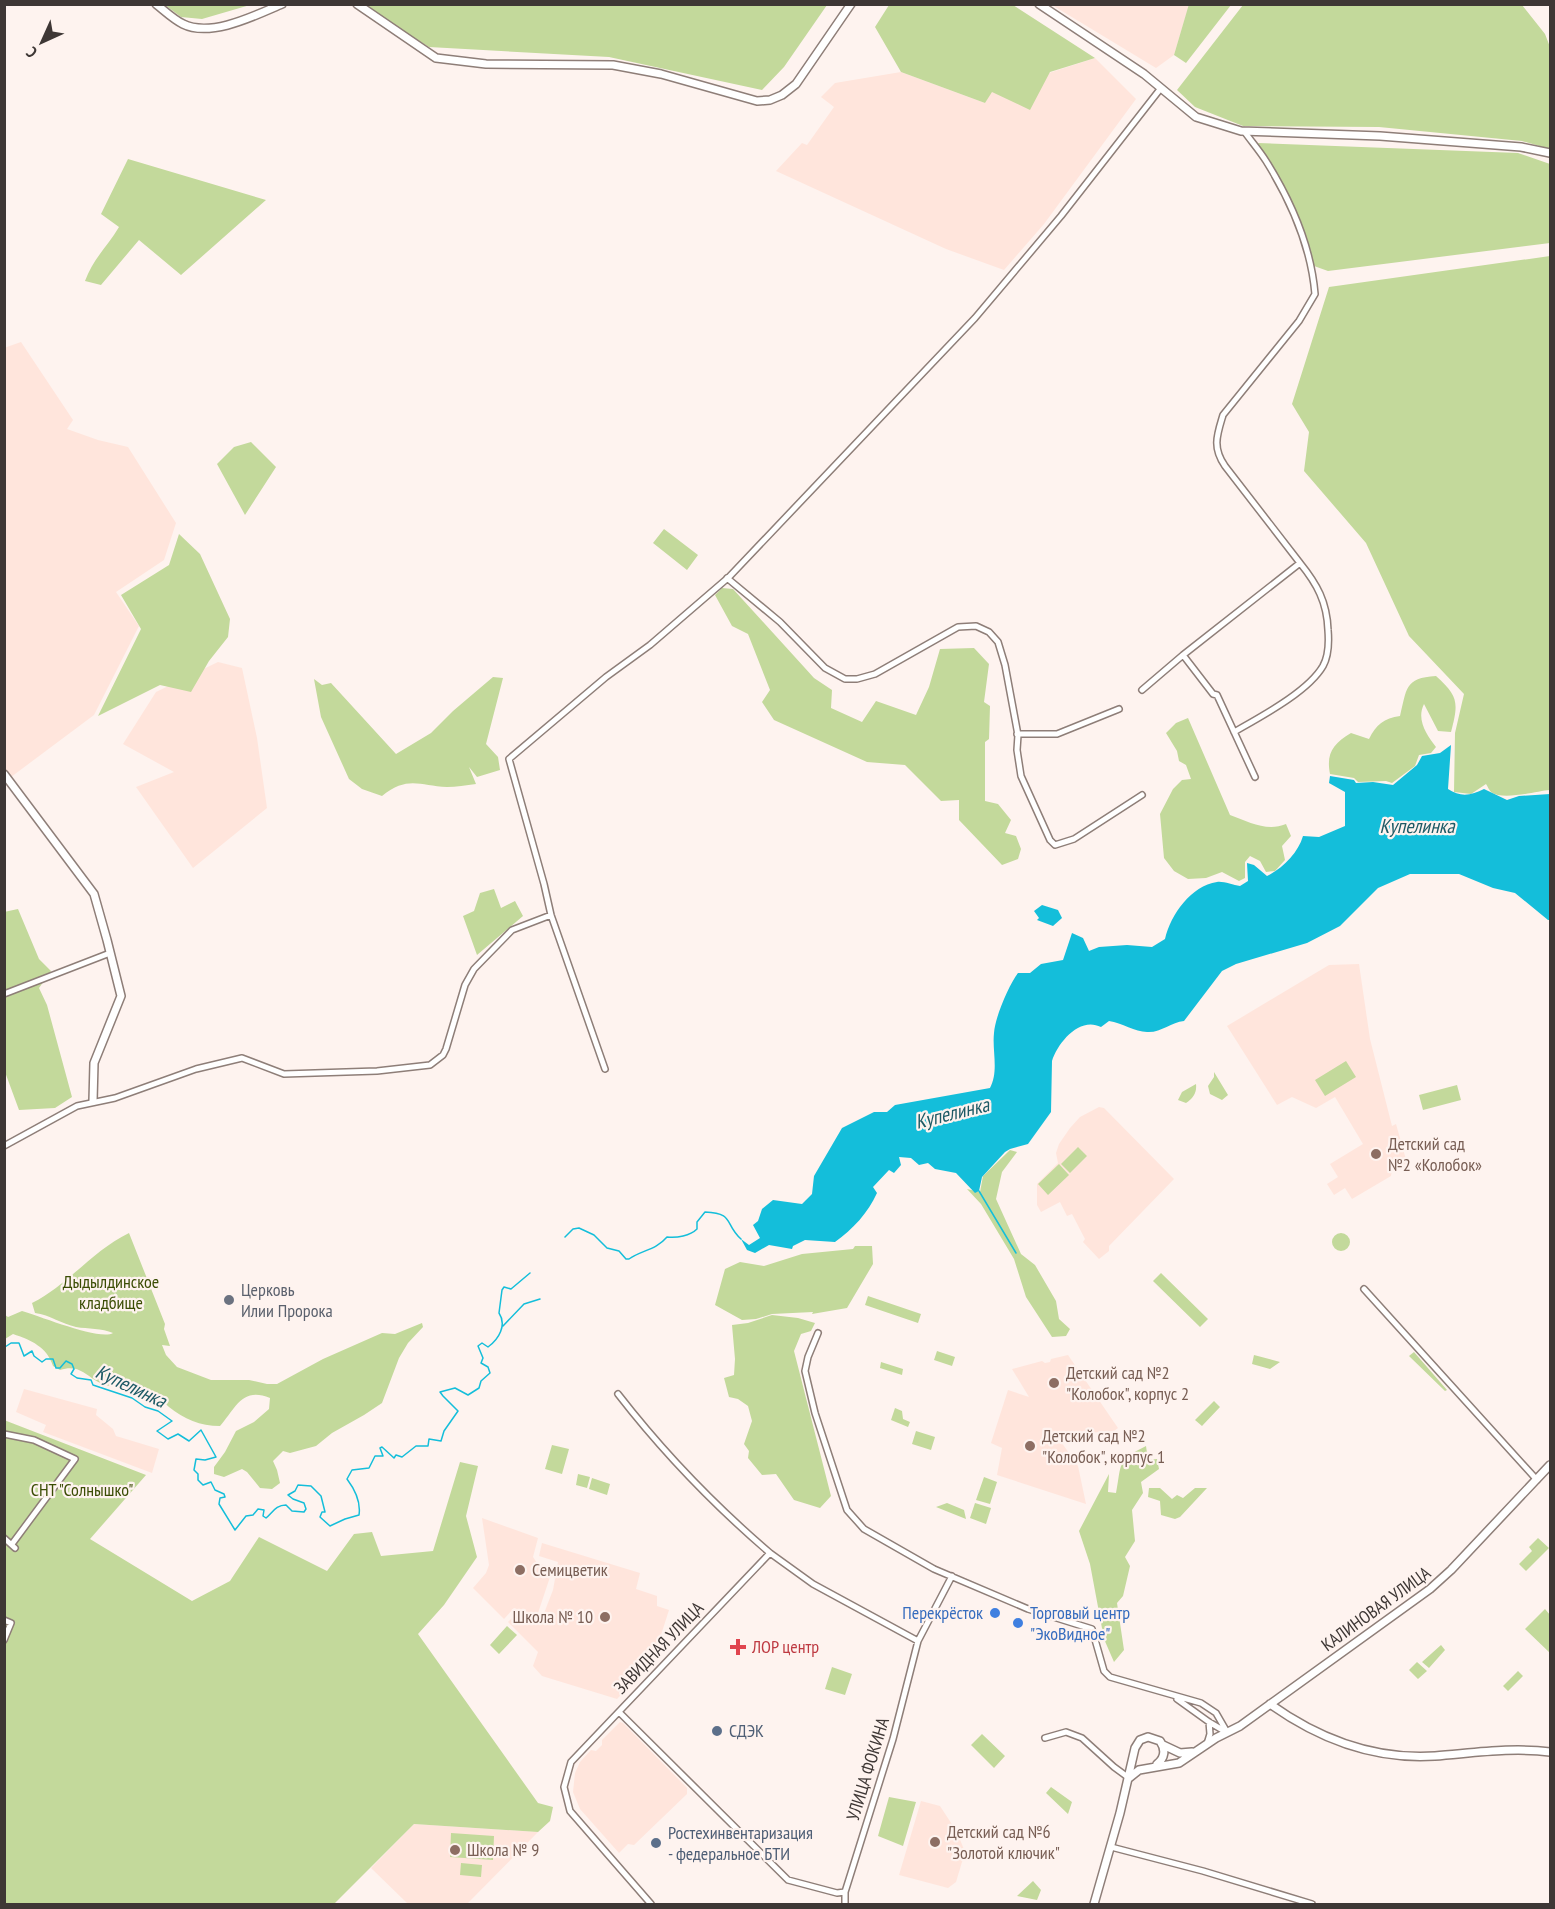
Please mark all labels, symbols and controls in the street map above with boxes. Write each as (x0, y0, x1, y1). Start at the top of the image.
north arrow (12, 12, 72, 72)
text: С (21, 42, 41, 62)
water label: Купелинка (1379, 813, 1456, 839)
water label: Купелинка (912, 1091, 993, 1135)
place label: Детский сад №2 «Колобок» (1388, 1132, 1482, 1176)
marker: Детский сад №2 «Колобок» (1369, 1147, 1383, 1161)
park label: Дыдылдинское кладбище (63, 1270, 159, 1314)
place label: Церковь Илии Пророка (241, 1278, 333, 1322)
marker: Церковь Илии Пророка (222, 1293, 236, 1307)
water label: Купелинка (91, 1358, 171, 1414)
place label: Детский сад №2 "Колобок", корпус 2 (1066, 1361, 1189, 1405)
marker: Детский сад №2 "Колобок", корпус 2 (1047, 1376, 1061, 1390)
place label: Детский сад №2 "Колобок", корпус 1 (1042, 1424, 1165, 1468)
marker: Детский сад №2 "Колобок", корпус 1 (1023, 1439, 1037, 1453)
park label: СНТ "Солнышко" (31, 1478, 133, 1501)
place label: Семицветик (532, 1558, 608, 1581)
street label: КАЛИНОВАЯ УЛИЦА (1317, 1561, 1435, 1656)
marker: Семицветик (513, 1563, 527, 1577)
street label: ЗАВИДНАЯ УЛИЦА (609, 1596, 709, 1699)
place label: Перекрёсток (902, 1601, 983, 1624)
place label: Торговый центр "ЭкоВидное" (1030, 1601, 1130, 1645)
place label: Школа № 10 (513, 1605, 593, 1628)
marker: Перекрёсток (988, 1606, 1002, 1620)
marker: Школа № 10 (598, 1610, 612, 1624)
marker: Торговый центр "ЭкоВидное" (1011, 1616, 1025, 1630)
place label: ЛОР центр (751, 1635, 819, 1658)
marker: ЛОР центр (729, 1638, 747, 1656)
street label: УЛИЦА ФОКИНА (841, 1714, 894, 1823)
place label: СДЭК (729, 1719, 764, 1742)
marker: СДЭК (710, 1724, 724, 1738)
place label: Детский сад №6 "Золотой ключик" (947, 1820, 1060, 1864)
place label: Ростехинвентаризация - федеральное БТИ (668, 1821, 813, 1865)
marker: Детский сад №6 "Золотой ключик" (928, 1835, 942, 1849)
marker: Ростехинвентаризация - федеральное БТИ (649, 1836, 663, 1850)
place label: Школа № 9 (467, 1838, 539, 1861)
marker: Школа № 9 (448, 1843, 462, 1857)

